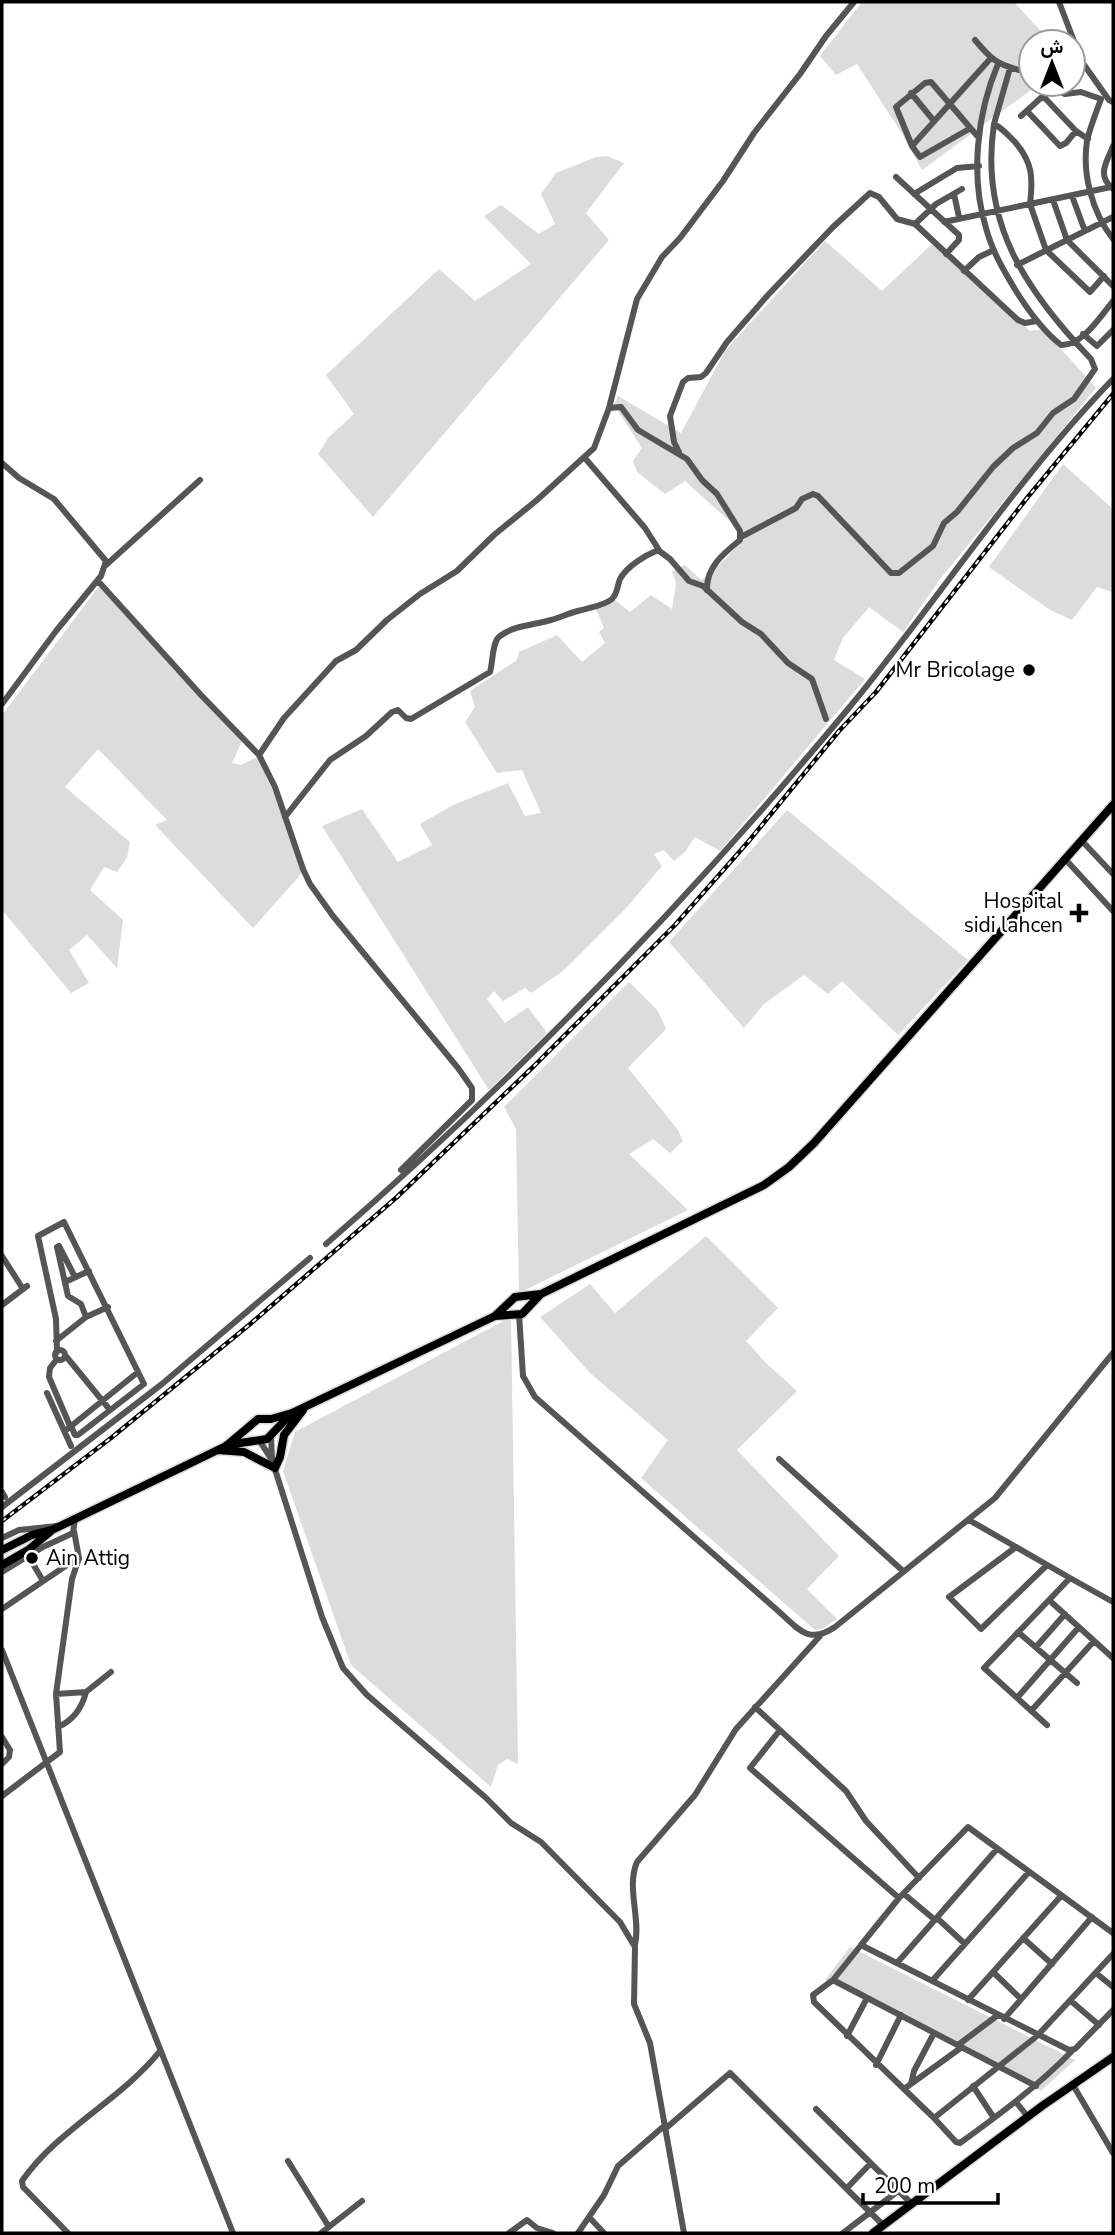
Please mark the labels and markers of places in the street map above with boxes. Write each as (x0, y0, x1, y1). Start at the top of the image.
place label: Mr Bricolage (896, 656, 1015, 684)
marker: Mr Bricolage (1021, 662, 1037, 678)
place label: Hospital sidi lahcen (964, 887, 1064, 939)
marker: Hospital sidi lahcen (1069, 903, 1089, 923)
place label: Ain Attig (46, 1544, 130, 1572)
marker: Ain Attig (24, 1550, 40, 1566)

